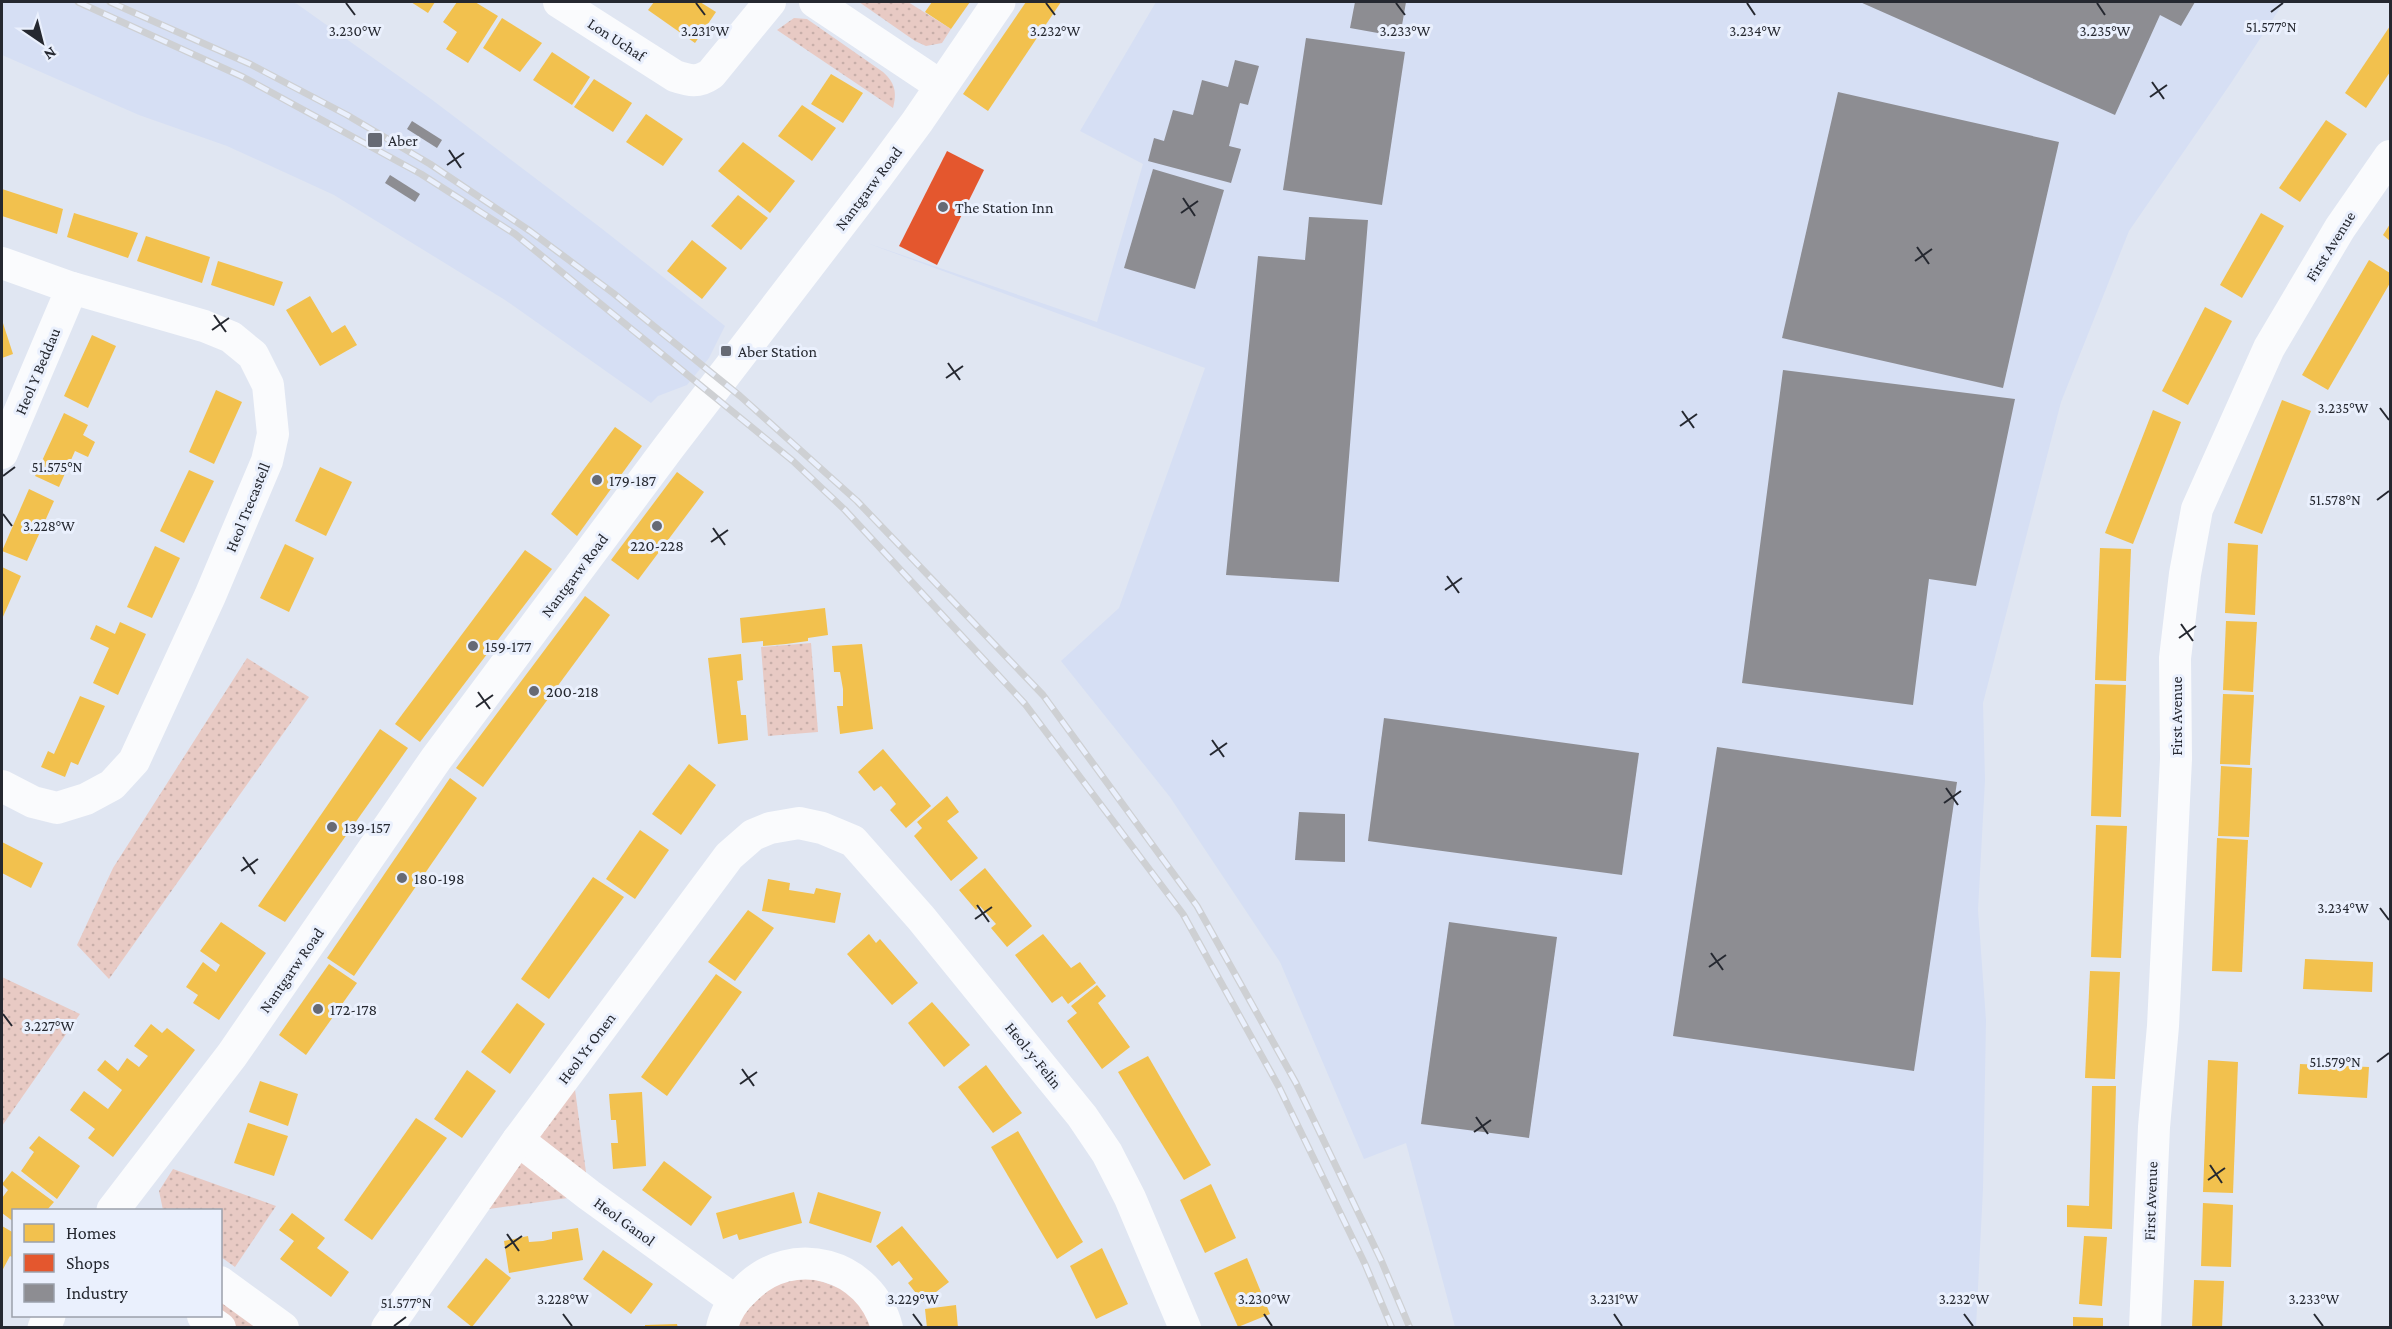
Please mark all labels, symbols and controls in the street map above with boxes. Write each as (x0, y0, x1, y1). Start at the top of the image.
north arrow (12, 12, 72, 72)
street label: Lon Uchaf (585, 15, 650, 65)
text: 51.577°N (2245, 19, 2297, 35)
text: 3.230°W (329, 23, 381, 39)
text: 3.231°W (681, 23, 729, 39)
text: 3.232°W (1030, 23, 1081, 39)
text: 3.233°W (1380, 23, 1431, 39)
text: 3.234°W (1729, 23, 1781, 39)
text: 3.235°W (2080, 23, 2131, 39)
text: N (41, 44, 60, 64)
marker: Aber (366, 131, 384, 149)
place label: Aber (388, 132, 418, 149)
street label: Nantgarw Road (832, 143, 906, 234)
place label: The Station Inn (955, 199, 1054, 216)
marker: The Station Inn (936, 200, 950, 214)
street label: First Avenue (2302, 208, 2359, 284)
street label: Heol Y Beddau (12, 325, 64, 417)
place label: Aber Station (738, 343, 817, 360)
marker: Aber Station (719, 344, 733, 358)
text: 3.235°W (2318, 400, 2369, 416)
text: 51.575°N (32, 459, 83, 475)
street label: Heol Trecastell (222, 460, 273, 554)
place label: 179-187 (609, 472, 657, 489)
marker: 179-187 (590, 473, 604, 487)
text: 51.578°N (2309, 492, 2361, 508)
text: 3.228°W (23, 518, 75, 534)
marker: 220-228 (650, 519, 664, 533)
street label: Nantgarw Road (538, 530, 612, 621)
place label: 220-228 (630, 537, 684, 554)
place label: 159-177 (485, 638, 532, 655)
marker: 159-177 (466, 639, 480, 653)
street label: First Avenue (2168, 676, 2185, 756)
place label: 200-218 (546, 683, 599, 700)
marker: 200-218 (527, 684, 541, 698)
place label: 139-157 (344, 819, 391, 836)
marker: 139-157 (325, 820, 339, 834)
place label: 180-198 (414, 870, 465, 887)
marker: 180-198 (395, 871, 409, 885)
text: 3.234°W (2317, 900, 2369, 916)
street label: Nantgarw Road (256, 924, 328, 1017)
place label: 172-178 (330, 1001, 377, 1018)
marker: 172-178 (311, 1002, 325, 1016)
street label: Heol Yr Onen (554, 1009, 619, 1087)
text: 3.227°W (24, 1018, 74, 1034)
street label: Heol-y-Felin (1001, 1019, 1066, 1093)
text: 51.579°N (2309, 1054, 2361, 1070)
street label: First Avenue (2141, 1161, 2160, 1241)
street label: Heol Ganol (591, 1194, 658, 1249)
legend (12, 1209, 222, 1317)
text: Homes (66, 1223, 116, 1243)
text: Shops (66, 1253, 110, 1273)
text: Industry (66, 1283, 129, 1303)
text: 3.228°W (537, 1291, 589, 1307)
text: 3.229°W (887, 1291, 939, 1307)
text: 3.230°W (1238, 1291, 1290, 1307)
text: 3.231°W (1590, 1291, 1638, 1307)
text: 3.232°W (1939, 1291, 1990, 1307)
text: 3.233°W (2289, 1291, 2340, 1307)
text: 51.577°N (380, 1295, 432, 1311)

